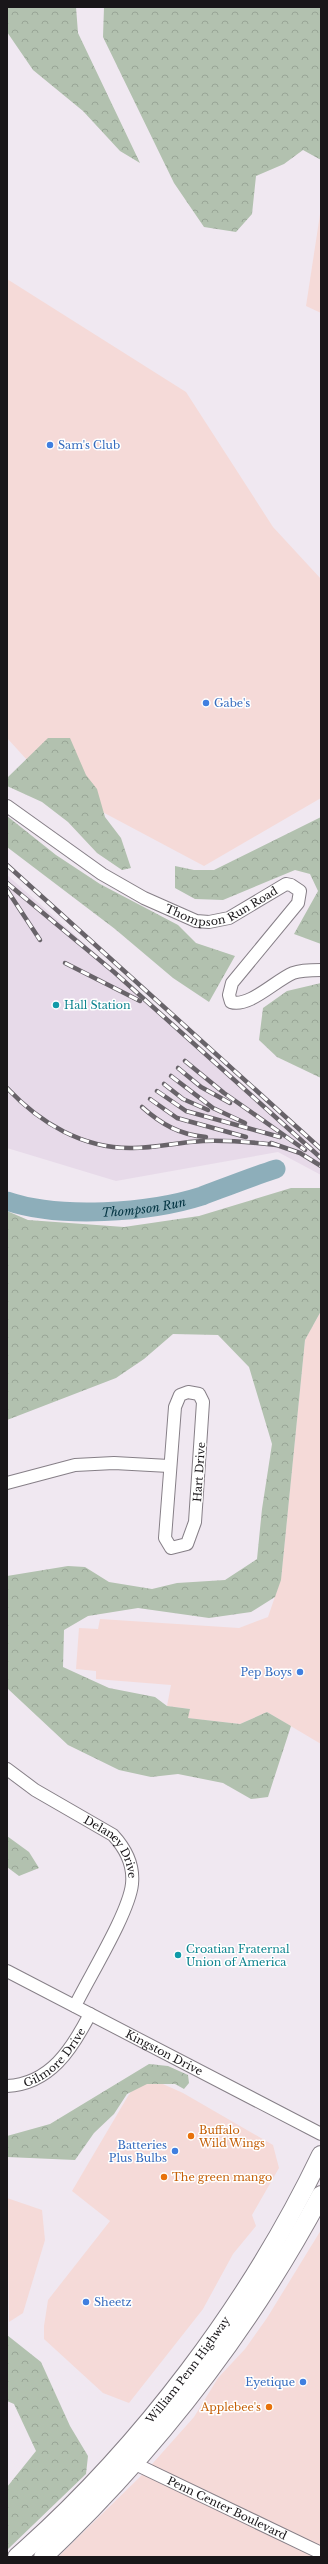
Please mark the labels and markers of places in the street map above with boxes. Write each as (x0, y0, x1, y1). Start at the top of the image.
place label: Sam's Club (58, 438, 120, 452)
marker: Sam's Club (45, 440, 55, 450)
place label: Gabe's (214, 696, 250, 710)
marker: Gabe's (201, 698, 211, 708)
place label: Hall Station (64, 998, 131, 1012)
marker: Hall Station (51, 1000, 61, 1010)
place label: Pep Boys (241, 1665, 292, 1679)
marker: Pep Boys (295, 1667, 305, 1677)
place label: Croatian Fraternal Union of America (186, 1942, 290, 1969)
marker: Croatian Fraternal Union of America (173, 1950, 183, 1960)
place label: Buffalo Wild Wings (198, 2123, 265, 2150)
marker: Buffalo Wild Wings (186, 2131, 196, 2141)
place label: Batteries Plus Bulbs (109, 2138, 167, 2165)
marker: Batteries Plus Bulbs (170, 2146, 180, 2156)
place label: The green mango (172, 2170, 272, 2184)
marker: The green mango (159, 2172, 169, 2182)
place label: Sheetz (94, 2295, 132, 2309)
marker: Sheetz (81, 2297, 91, 2307)
place label: Eyetique (245, 2375, 295, 2389)
marker: Eyetique (298, 2377, 308, 2387)
place label: Applebee's (200, 2400, 261, 2414)
marker: Applebee's (264, 2402, 274, 2412)

